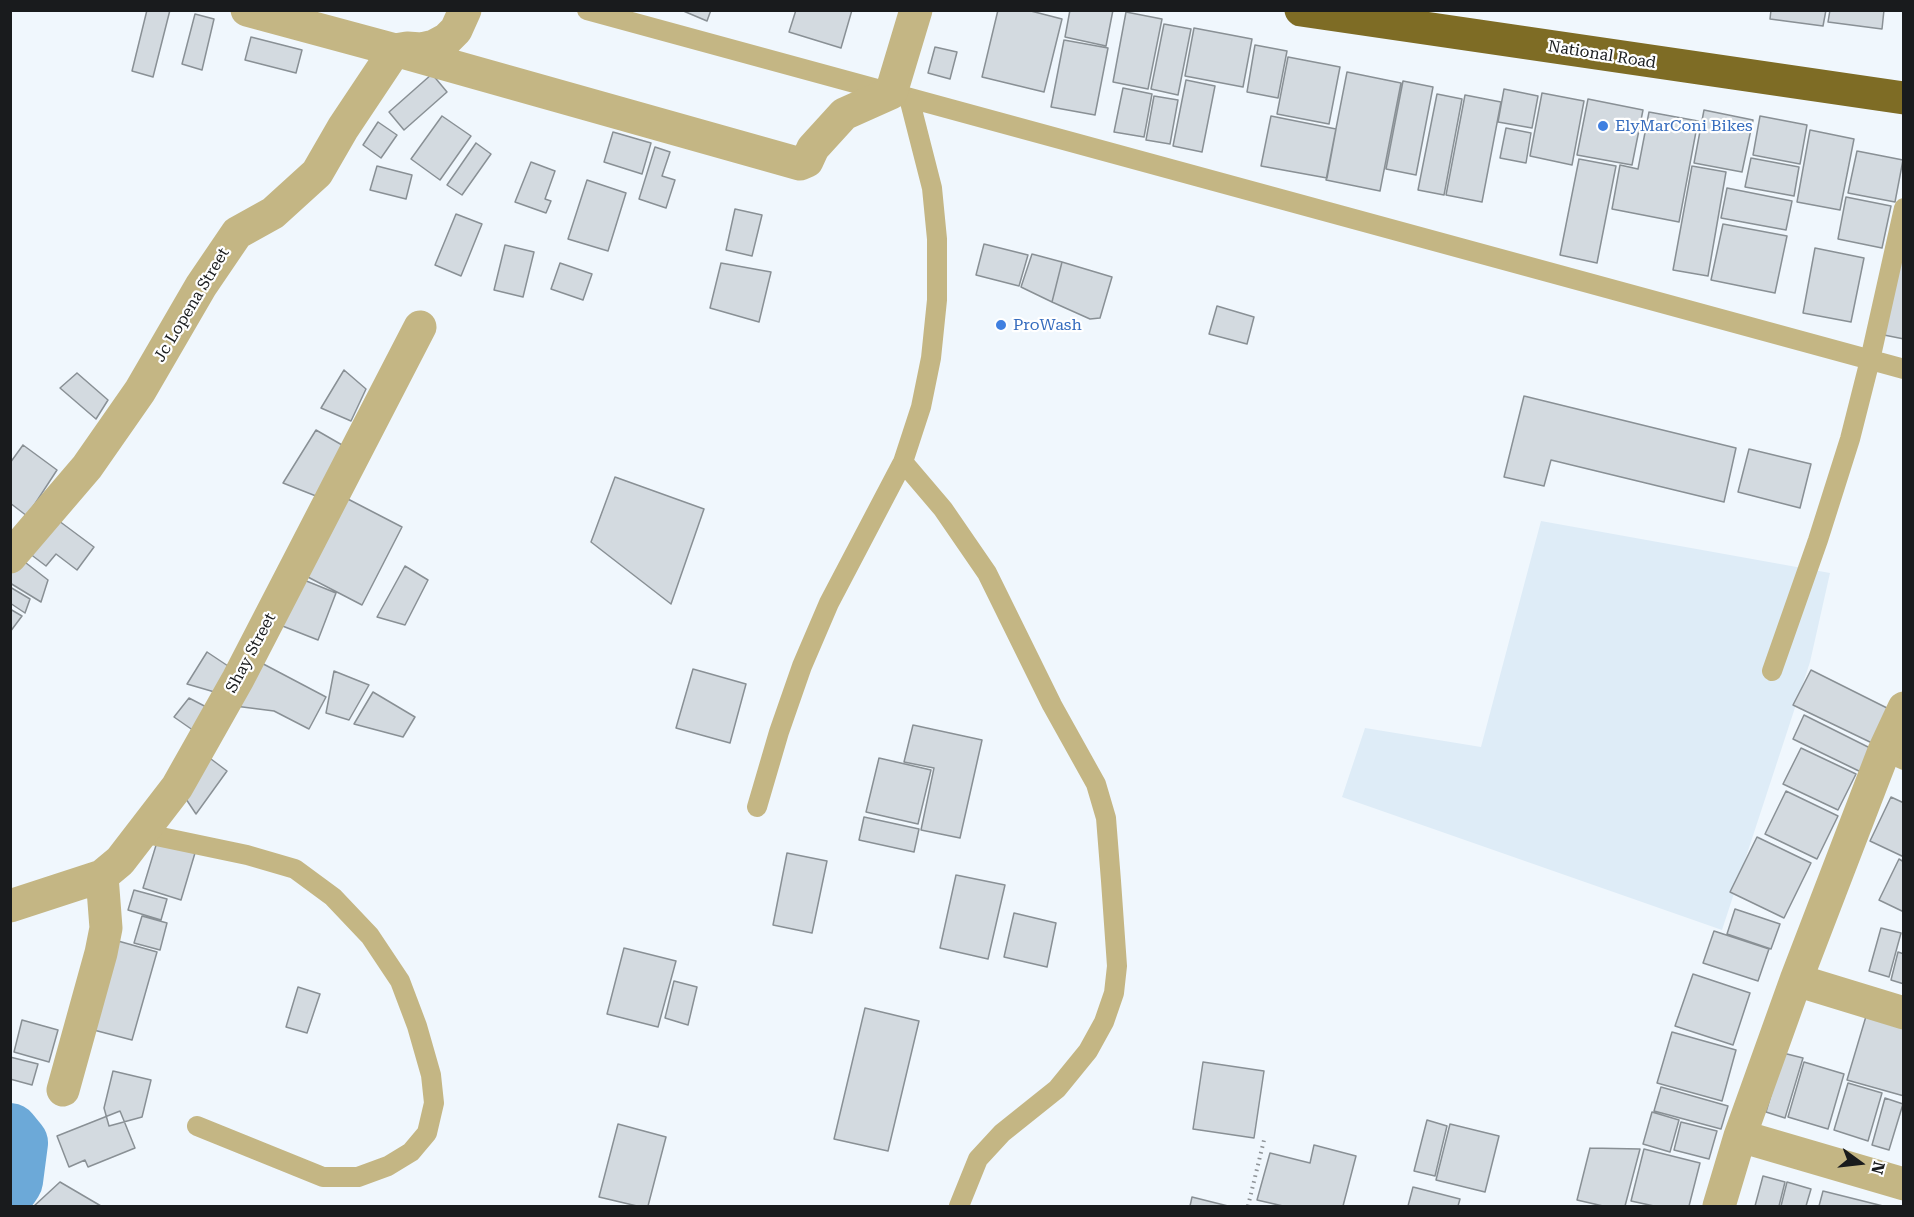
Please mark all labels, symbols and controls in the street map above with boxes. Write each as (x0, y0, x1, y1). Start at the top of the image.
street label: National Road (1547, 37, 1657, 73)
place label: ElyMarConi Bikes (1615, 116, 1753, 136)
marker: ElyMarConi Bikes (1596, 119, 1610, 133)
street label: Jc Lopena Street (150, 244, 234, 366)
place label: ProWash (1013, 315, 1082, 335)
marker: ProWash (994, 318, 1008, 332)
street label: Shay Street (222, 610, 280, 696)
north arrow (1830, 1133, 1890, 1193)
text: N (1867, 1159, 1889, 1176)

